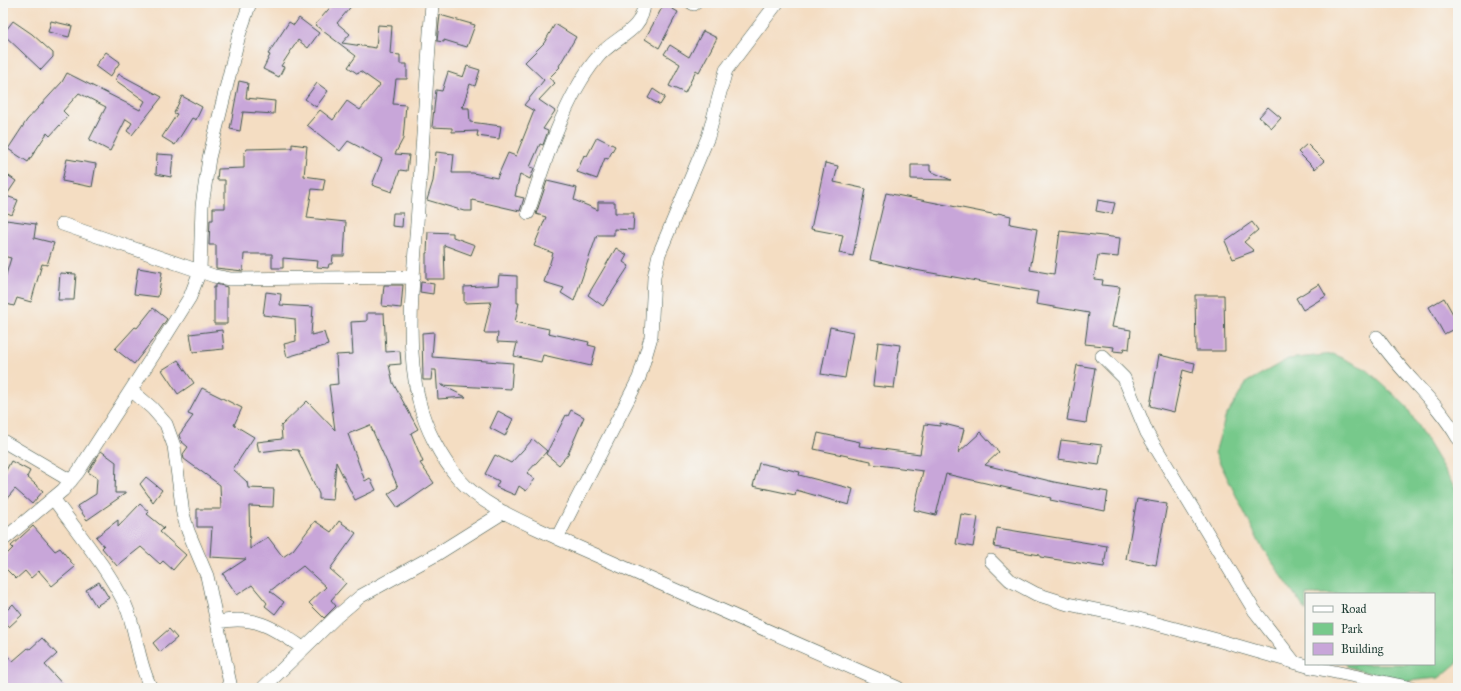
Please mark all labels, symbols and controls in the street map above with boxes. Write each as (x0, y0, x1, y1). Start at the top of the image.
legend (1305, 593, 1435, 665)
text: Road (1341, 602, 1367, 616)
text: Park (1341, 622, 1363, 636)
text: Building (1341, 642, 1384, 657)

